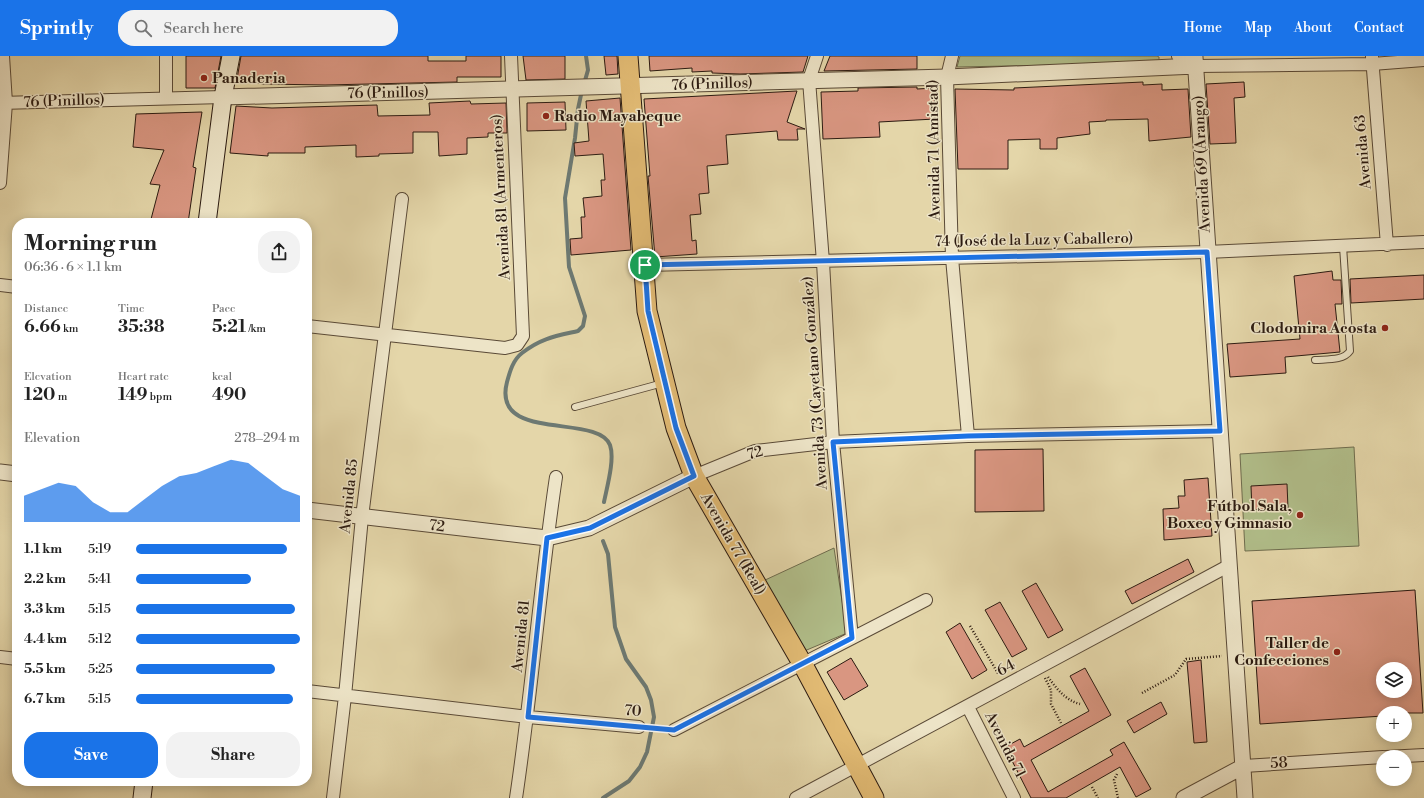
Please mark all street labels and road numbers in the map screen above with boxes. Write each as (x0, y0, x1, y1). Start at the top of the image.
street label: 76 (Pinillos) (671, 73, 753, 95)
street label: Avenida 71 (Amistad) (923, 79, 945, 222)
street label: 76 (Pinillos) (347, 83, 429, 103)
street label: 76 (Pinillos) (23, 90, 105, 112)
street label: Avenida 69 (Arango) (1189, 95, 1215, 234)
street label: Avenida 81 (Armenteros) (487, 114, 515, 281)
street label: Avenida 63 (1350, 114, 1376, 191)
street label: 74 (José de la Luz y Caballero) (934, 229, 1134, 251)
street label: Avenida 73 (Cayetano González) (798, 276, 832, 491)
street label: 72 (745, 442, 765, 464)
street label: Avenida 85 (336, 458, 362, 535)
street label: Avenida 77 (Real) (696, 489, 770, 598)
street label: 72 (428, 516, 446, 536)
street label: Avenida 81 (508, 598, 534, 674)
street label: 64 (993, 655, 1019, 681)
street label: 70 (624, 701, 642, 721)
street label: Avenida 71 (980, 708, 1030, 782)
street label: 58 (1270, 753, 1288, 773)

